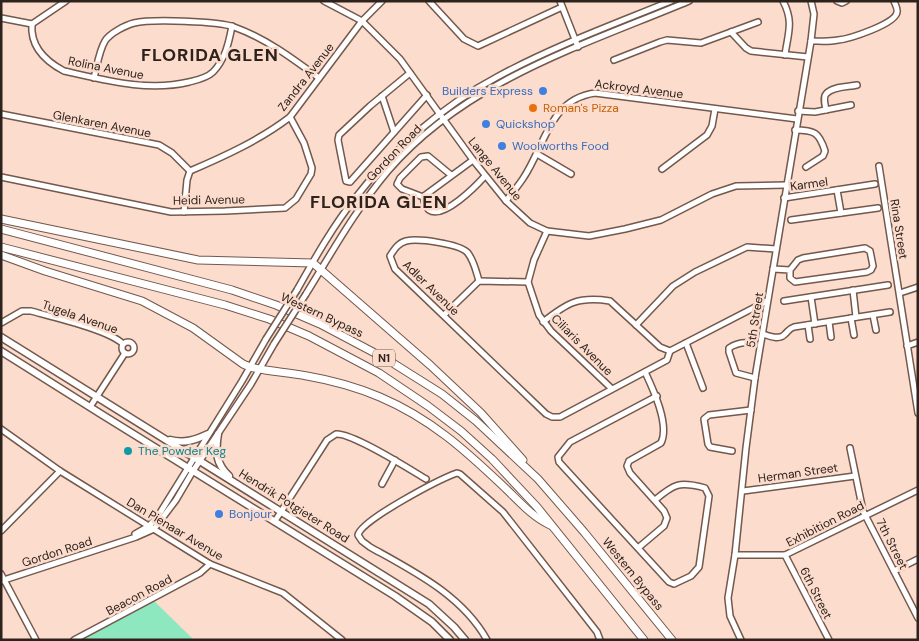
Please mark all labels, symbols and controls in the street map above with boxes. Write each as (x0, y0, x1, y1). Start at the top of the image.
street label: Zandra Avenue (274, 39, 338, 114)
district label: FLORIDA GLEN (141, 43, 279, 67)
street label: Rolina Avenue (67, 53, 145, 83)
street label: Ackroyd Avenue (594, 76, 684, 102)
place label: Builders Express (442, 83, 533, 99)
marker: Builders Express (537, 85, 549, 97)
place label: Roman's Pizza (543, 100, 619, 116)
marker: Roman's Pizza (527, 102, 539, 114)
street label: Glenkaren Avenue (51, 107, 153, 141)
place label: Quickshop (496, 116, 555, 132)
marker: Quickshop (480, 118, 492, 130)
street label: Gordon Road (363, 121, 425, 185)
street label: Lange Avenue (465, 134, 526, 204)
place label: Woolworths Food (512, 138, 609, 154)
marker: Woolworths Food (496, 140, 508, 152)
street label: Karmel (789, 173, 829, 195)
district label: FLORIDA GLEN (310, 190, 448, 214)
street label: Heidi Avenue (173, 191, 245, 209)
street label: Rina Street (886, 198, 912, 260)
street label: Adler Avenue (399, 257, 463, 319)
street label: Western Bypass (278, 289, 366, 341)
street label: 5th Street (743, 291, 767, 349)
street label: Tugela Avenue (40, 297, 120, 338)
street label: Ciliaris Avenue (548, 311, 616, 379)
road number: N1 (373, 349, 395, 366)
place label: The Powder Keg (138, 443, 226, 459)
marker: The Powder Keg (122, 445, 134, 457)
street label: Herman Street (757, 459, 839, 487)
street label: Hendrik Potgieter Road (236, 465, 352, 547)
street label: Dan Pienaar Avenue (124, 494, 226, 564)
street label: Exhibition Road (783, 497, 867, 551)
place label: Bonjour (229, 506, 272, 522)
marker: Bonjour (213, 508, 225, 520)
street label: 7th Street (872, 516, 912, 572)
street label: Gordon Road (20, 533, 94, 571)
street label: Western Bypass (599, 534, 667, 614)
street label: 6th Street (796, 564, 836, 622)
street label: Beacon Road (103, 571, 175, 619)

